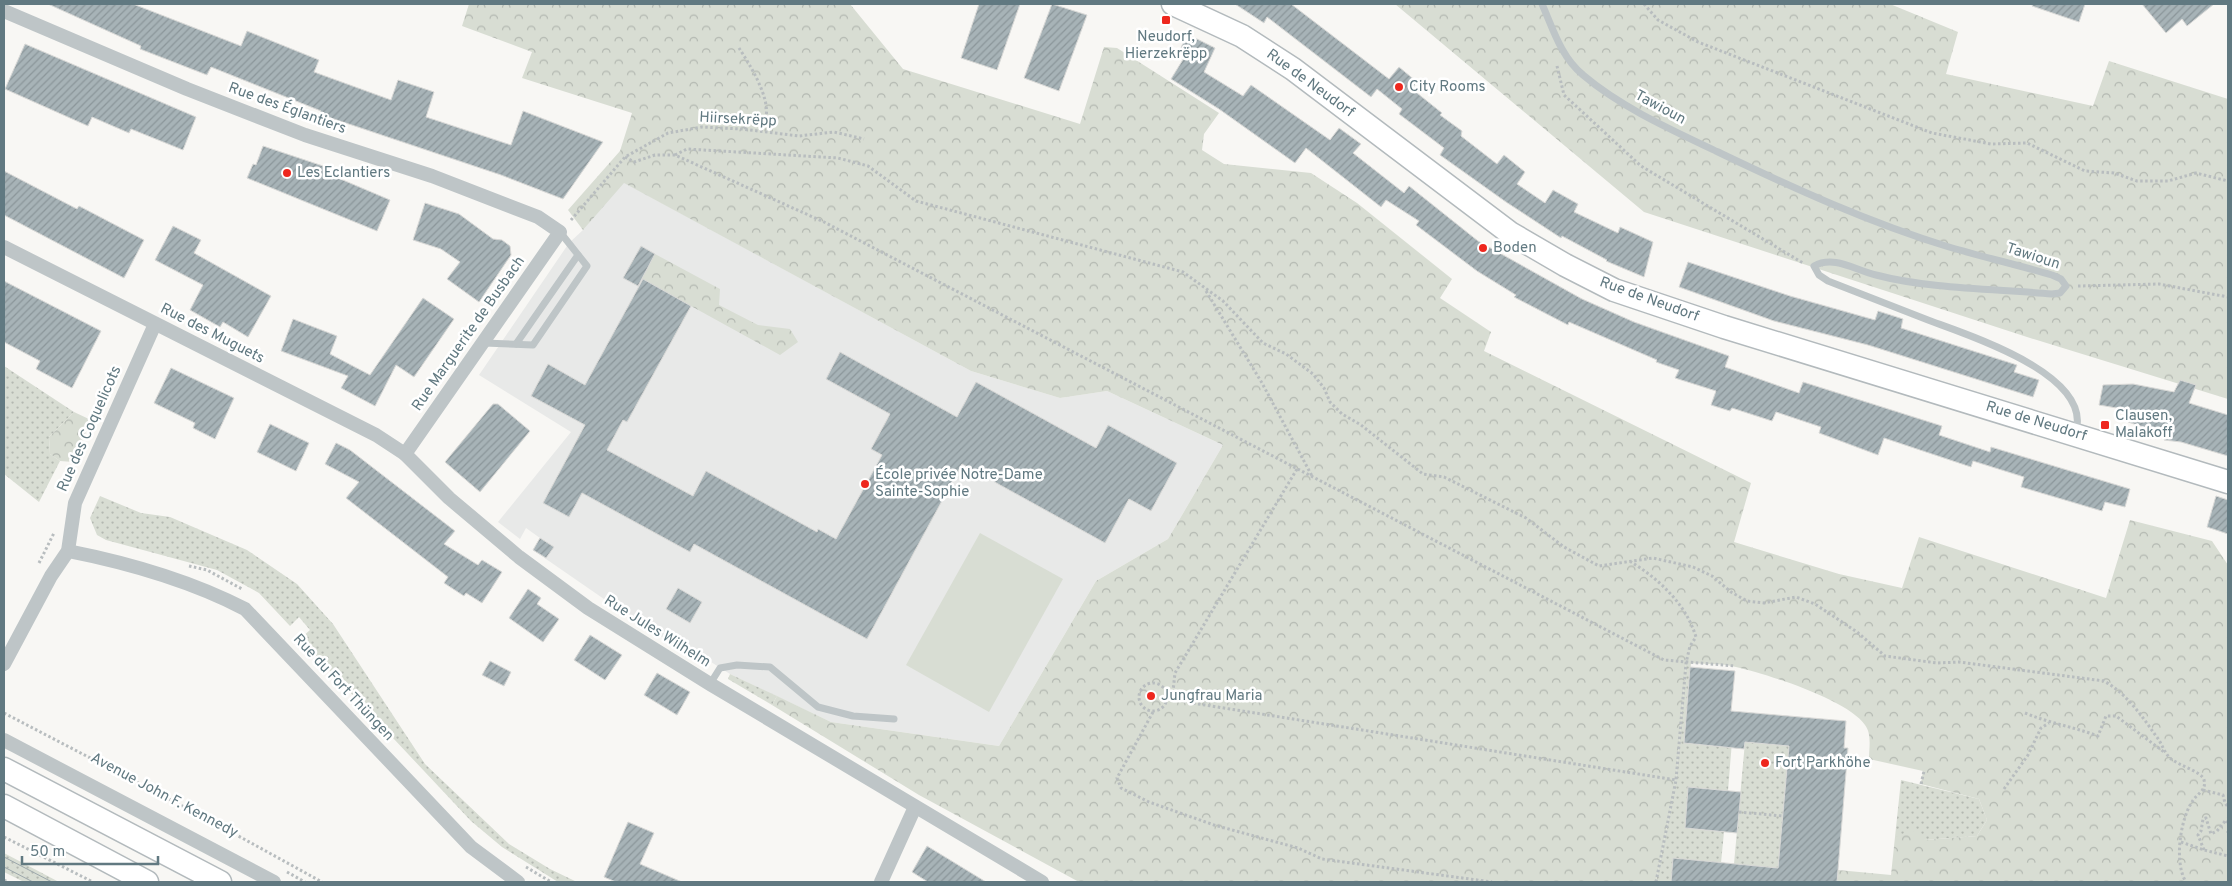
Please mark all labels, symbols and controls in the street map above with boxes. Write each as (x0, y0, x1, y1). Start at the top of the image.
marker: Neudorf, Hierzekrëpp (1160, 14, 1172, 26)
place label: Neudorf, Hierzekrëpp (1125, 28, 1207, 64)
street label: Rue de Neudorf (1262, 46, 1358, 122)
street label: Rue des Églantiers (226, 78, 349, 139)
place label: City Rooms (1409, 78, 1486, 97)
marker: City Rooms (1393, 81, 1405, 93)
street label: Tawioun (1631, 87, 1689, 129)
street label: Hiirsekrëpp (699, 108, 777, 132)
place label: Les Eclantiers (297, 164, 390, 183)
marker: Les Eclantiers (281, 167, 293, 179)
place label: Boden (1493, 239, 1537, 258)
street label: Tawioun (2004, 239, 2062, 275)
marker: Boden (1477, 242, 1489, 254)
street label: Rue Marguerite de Busbach (408, 253, 530, 415)
street label: Rue de Neudorf (1597, 273, 1701, 327)
street label: Rue des Muguets (157, 300, 267, 368)
street label: Rue des Coquelicots (54, 363, 126, 495)
street label: Rue de Neudorf (1983, 398, 2089, 446)
place label: Clausen, Malakoff (2115, 407, 2172, 443)
marker: Clausen, Malakoff (2099, 419, 2111, 431)
place label: École privée Notre-Dame Sainte-Sophie (875, 465, 1043, 502)
marker: École privée Notre-Dame Sainte-Sophie (859, 478, 871, 490)
street label: Rue Jules Wilhelm (600, 592, 714, 672)
street label: Rue du Fort Thüngen (288, 630, 398, 746)
place label: Jungfrau Maria (1161, 687, 1262, 706)
marker: Jungfrau Maria (1145, 690, 1157, 702)
street label: Avenue John F. Kennedy (87, 749, 241, 843)
place label: Fort Parkhöhe (1775, 754, 1871, 773)
marker: Fort Parkhöhe (1759, 757, 1771, 769)
scale bar (22, 834, 159, 866)
text: 50 m (30, 843, 65, 862)

